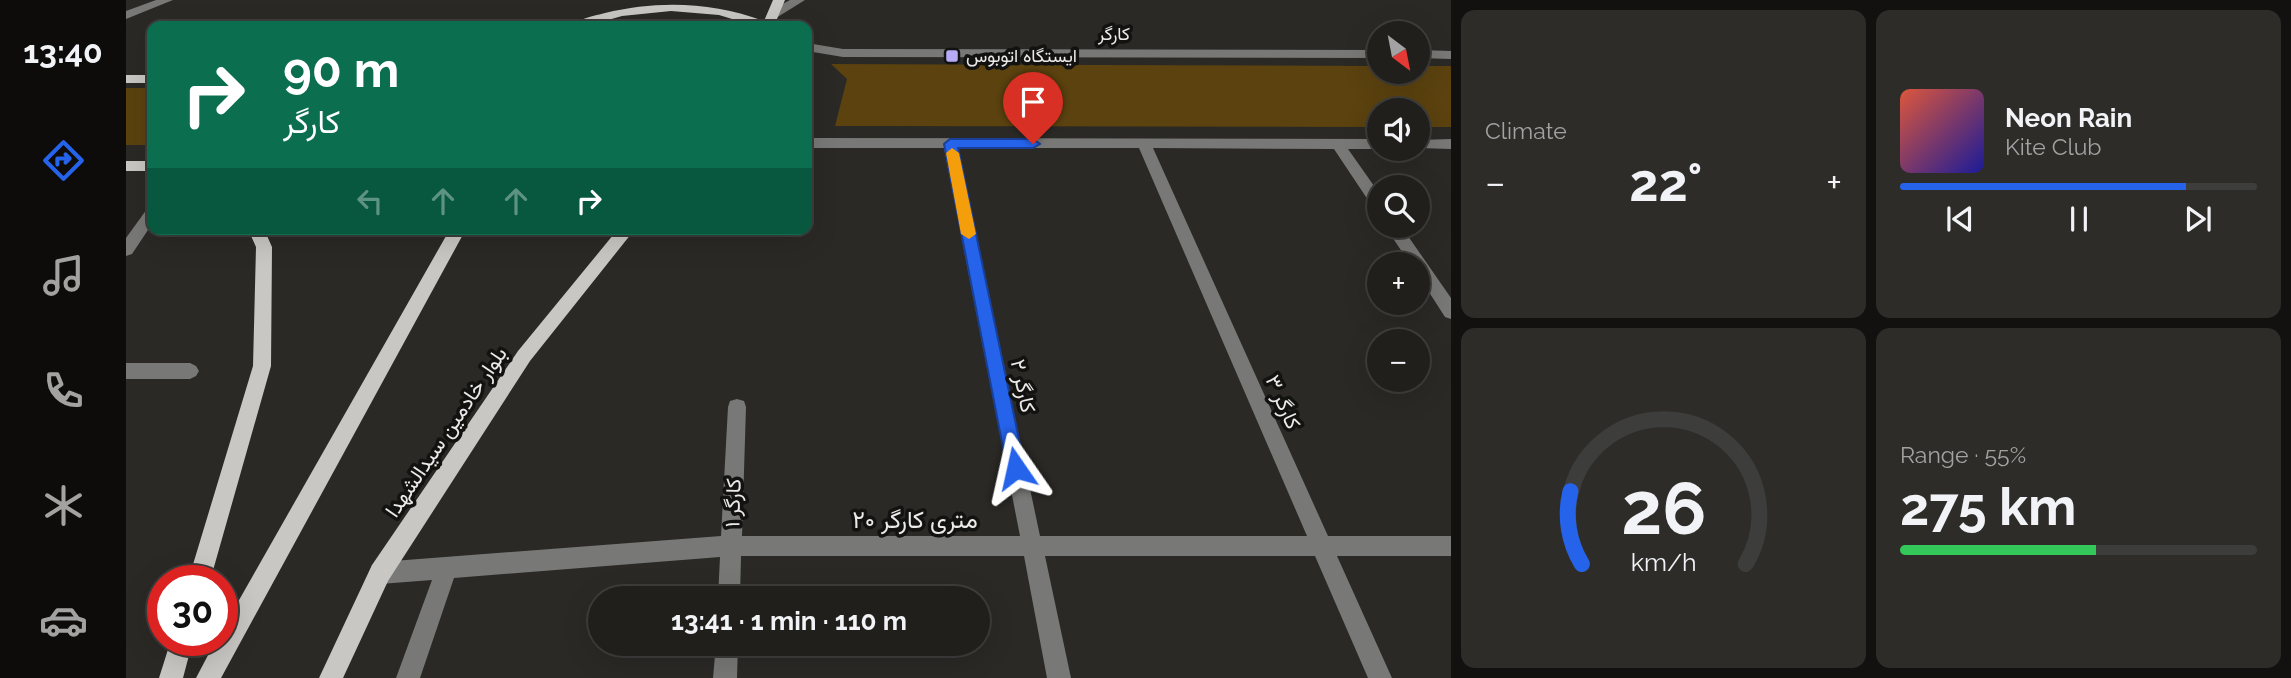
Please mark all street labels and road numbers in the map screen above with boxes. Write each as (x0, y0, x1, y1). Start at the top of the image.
street label: کارگر (1097, 23, 1130, 45)
street label: بلوار خادمین سیدالشهدا (379, 342, 513, 522)
street label: کارگر ۲ (1005, 357, 1041, 415)
street label: کارگر ۳ (1260, 371, 1306, 433)
street label: کارگر ۱ (719, 478, 747, 528)
street label: ۲۰ متری کارگر (852, 505, 978, 535)

